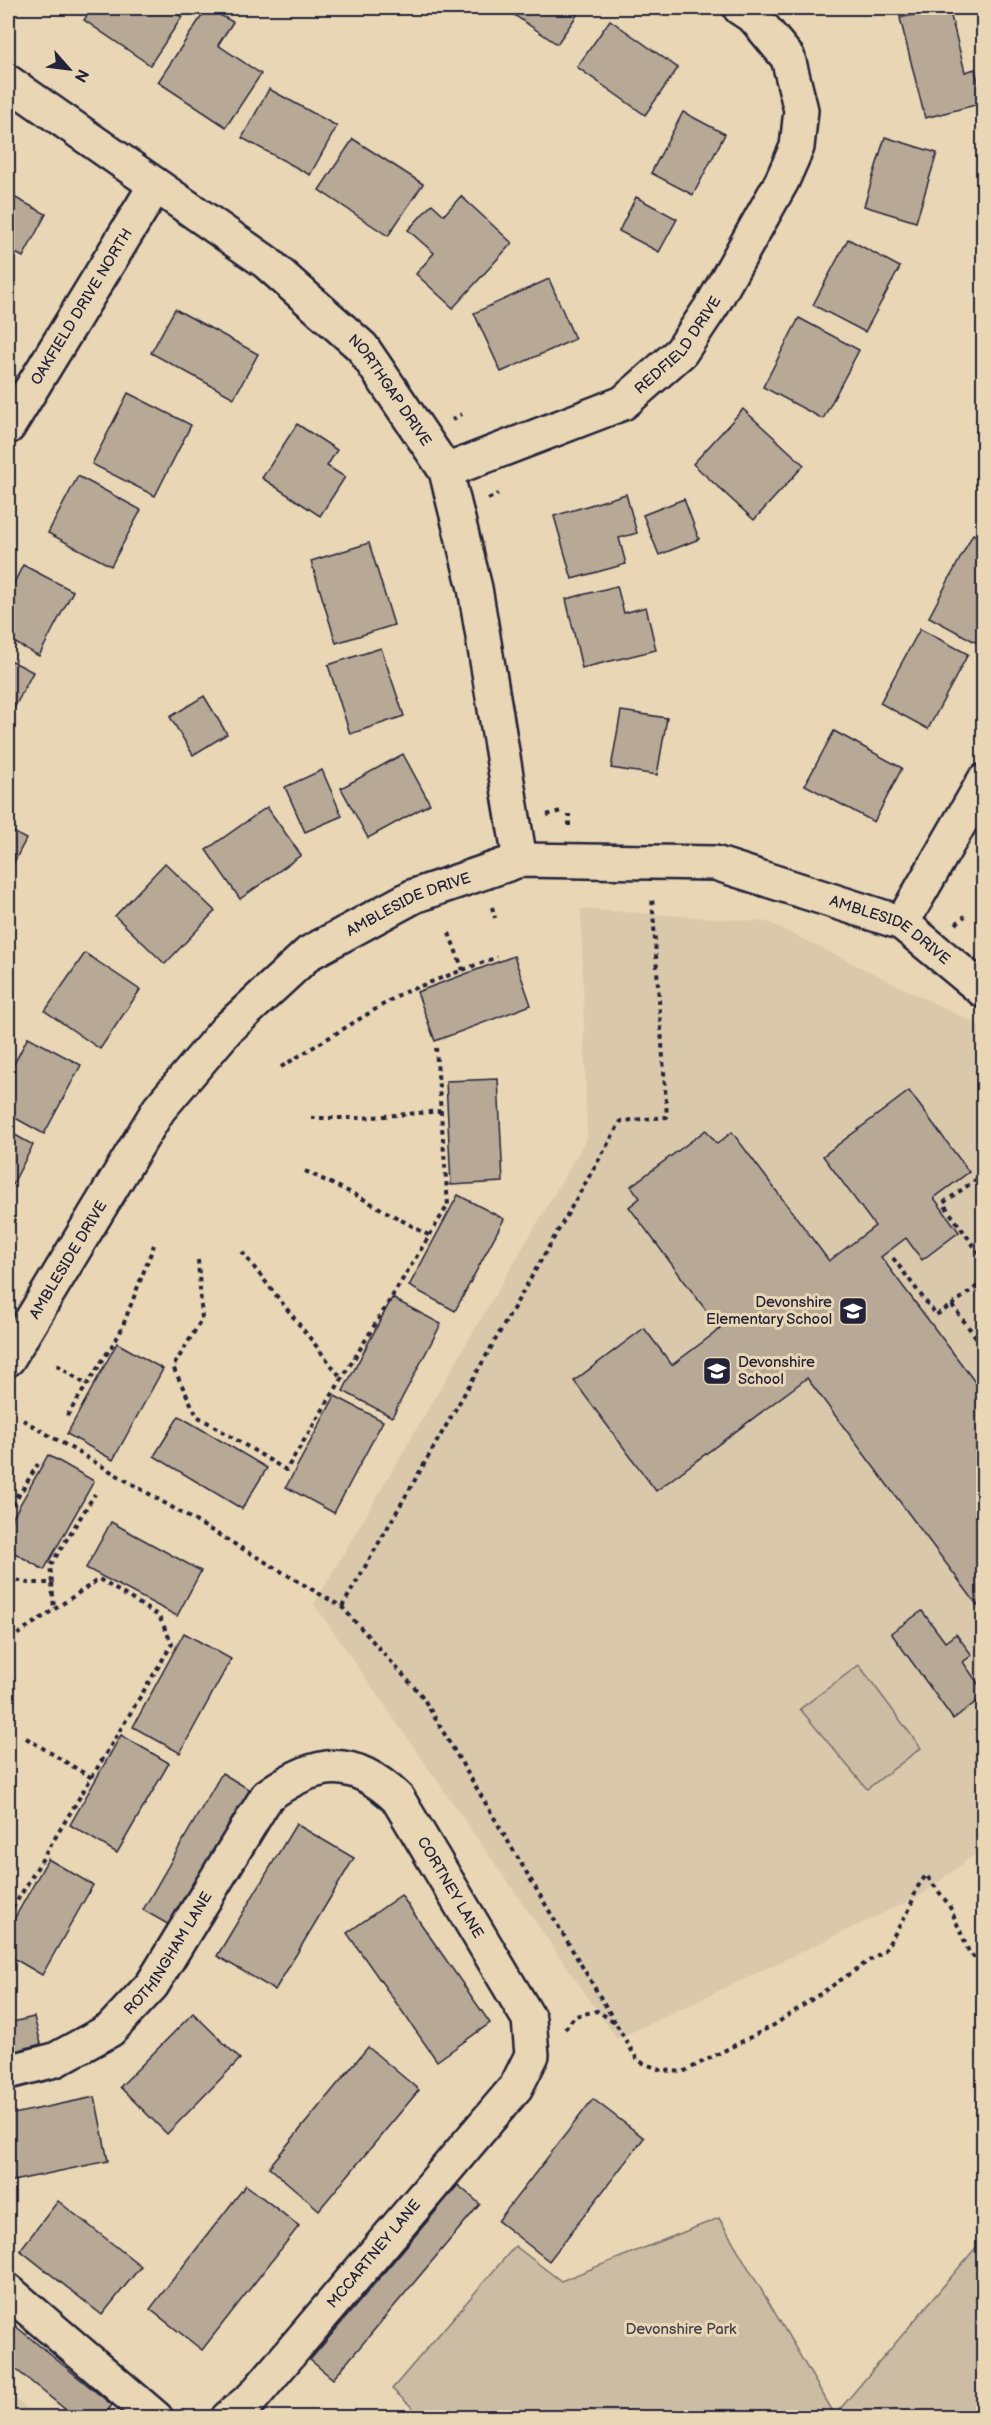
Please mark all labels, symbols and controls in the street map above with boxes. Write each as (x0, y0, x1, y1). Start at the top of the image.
north arrow (39, 39, 99, 99)
text: N (70, 66, 92, 85)
street label: OAKFIELD DRIVE NORTH (26, 225, 136, 388)
street label: REDFIELD DRIVE (631, 293, 725, 398)
street label: NORTHGAP DRIVE (344, 330, 436, 450)
street label: AMBLESIDE DRIVE (343, 868, 473, 941)
street label: AMBLESIDE DRIVE (827, 891, 954, 969)
street label: AMBLESIDE DRIVE (25, 1197, 111, 1322)
place label: Devonshire Elementary School (706, 1293, 832, 1329)
school or university icon: Devonshire Elementary School (837, 1295, 869, 1327)
place label: Devonshire School (738, 1353, 815, 1389)
school or university icon: Devonshire School (701, 1355, 733, 1387)
street label: CORTNEY LANE (413, 1833, 488, 1942)
street label: ROTHINGHAM LANE (120, 1888, 216, 2019)
street label: MCCARTNEY LANE (323, 2196, 425, 2312)
park label: Devonshire Park (626, 2320, 737, 2339)

